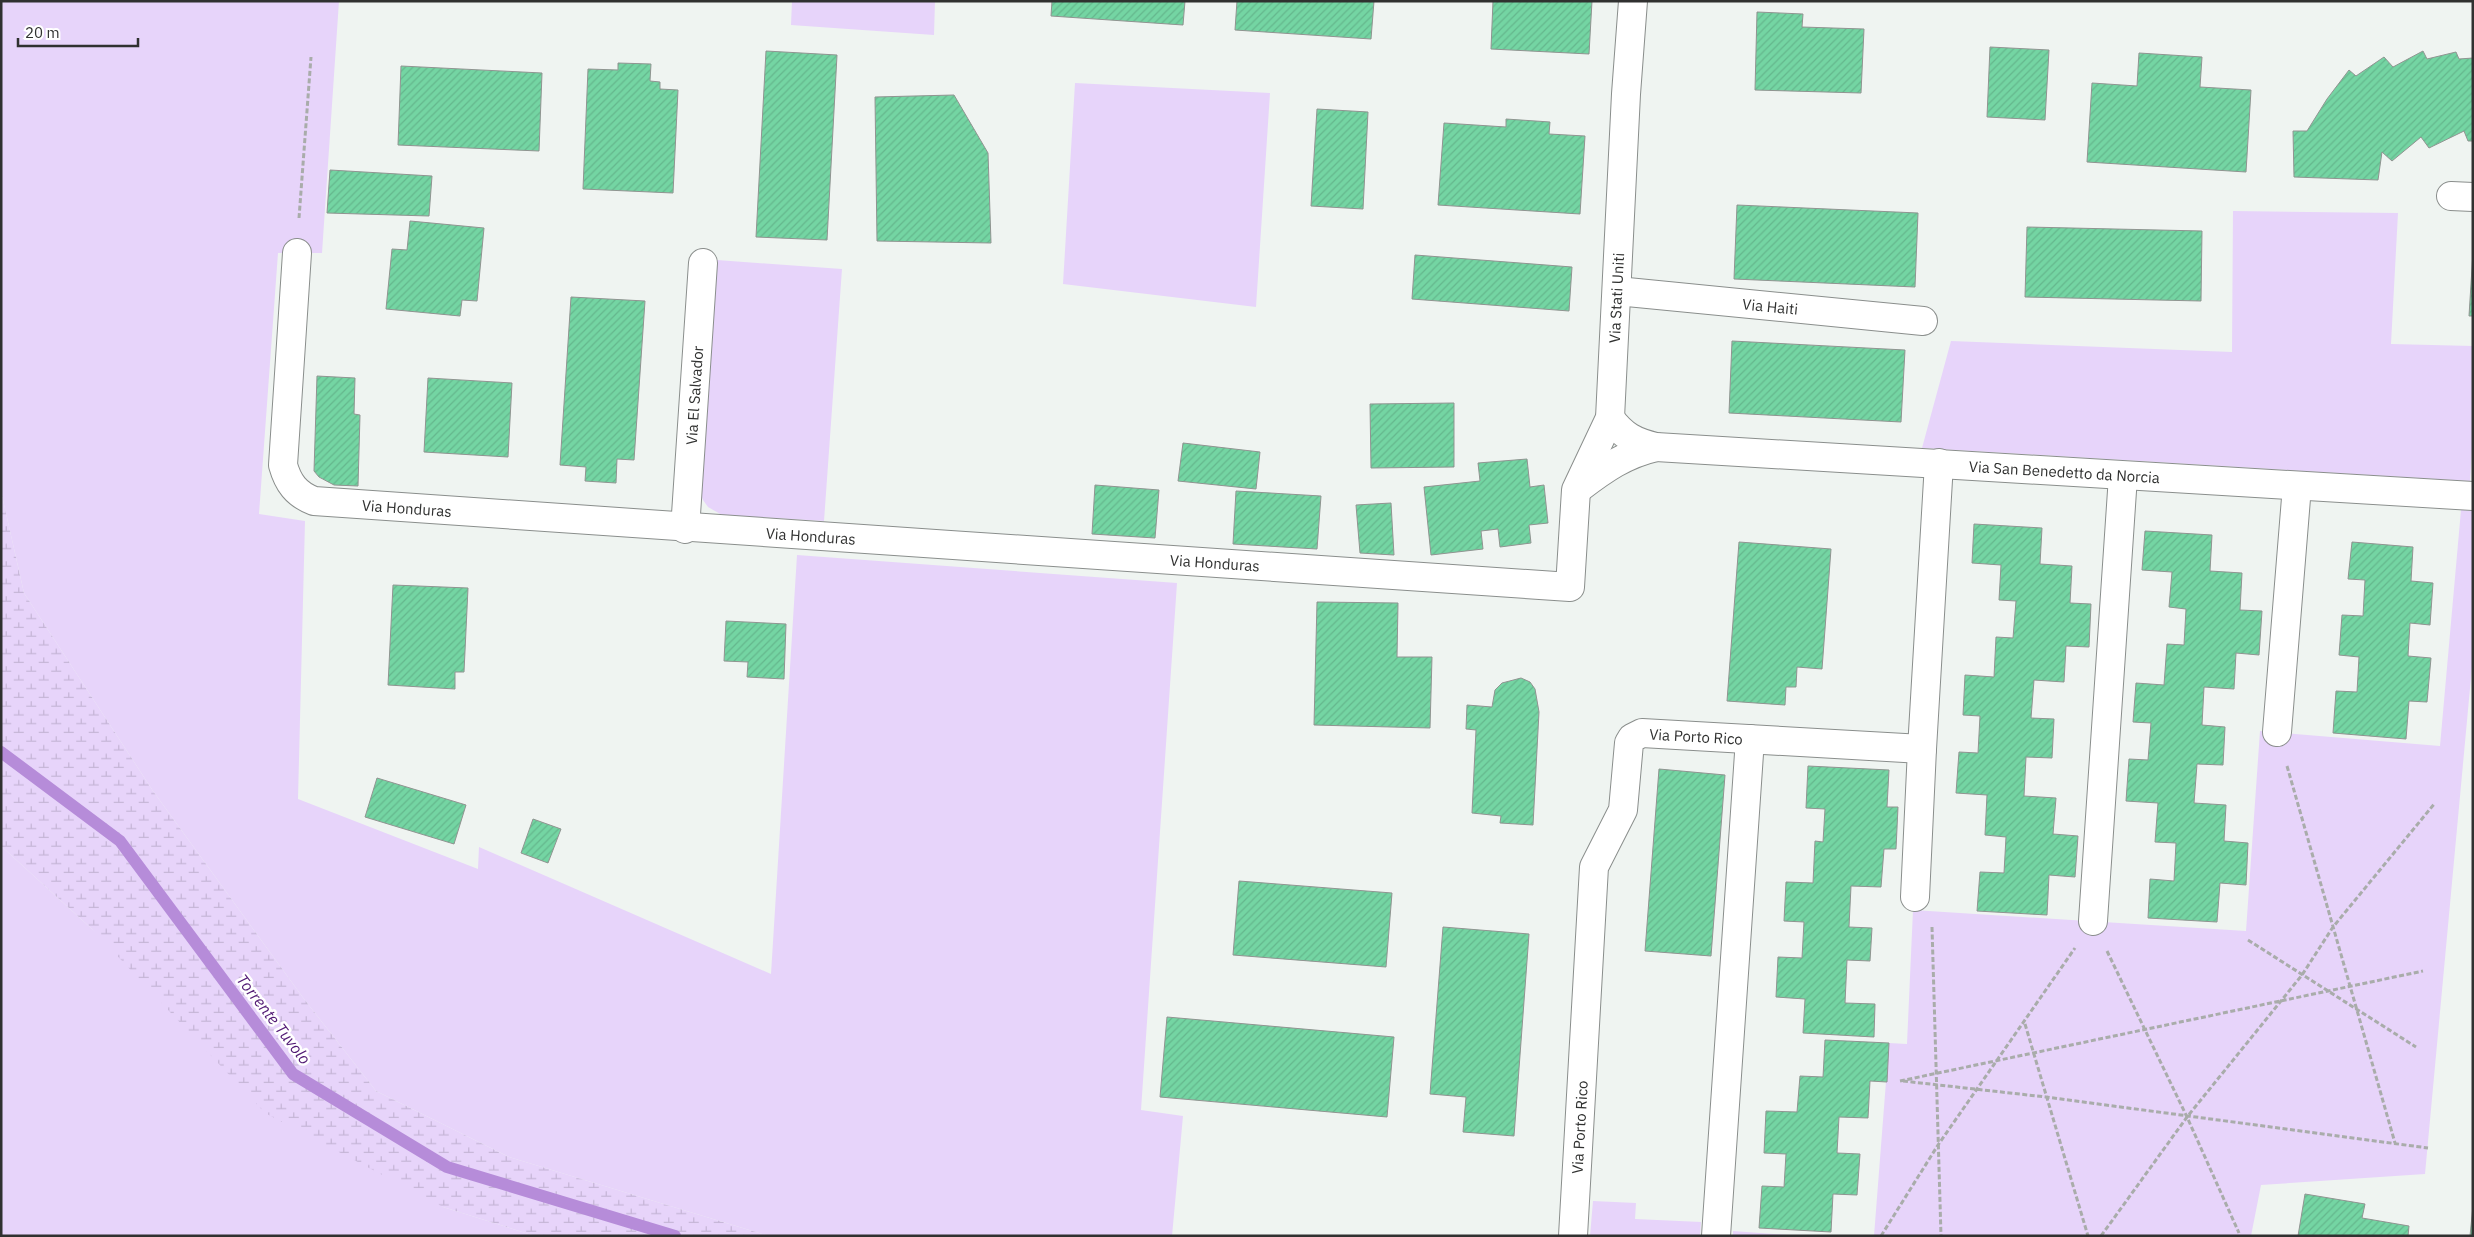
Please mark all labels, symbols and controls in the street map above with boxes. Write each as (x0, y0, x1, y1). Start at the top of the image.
scale bar (18, 15, 138, 47)
text: 20 m (25, 23, 60, 42)
street label: Via Stati Uniti (1604, 252, 1628, 344)
street label: Via Haiti (1742, 294, 1799, 318)
street label: Via El Salvador (681, 345, 707, 446)
street label: Via San Benedetto da Norcia (1968, 456, 2161, 487)
street label: Via Honduras (361, 495, 452, 520)
street label: Via Honduras (765, 523, 856, 548)
street label: Via Honduras (1169, 550, 1260, 575)
street label: Via Porto Rico (1649, 724, 1743, 748)
water label: Torrente Tuvolo (233, 970, 316, 1068)
street label: Via Porto Rico (1567, 1080, 1591, 1174)

